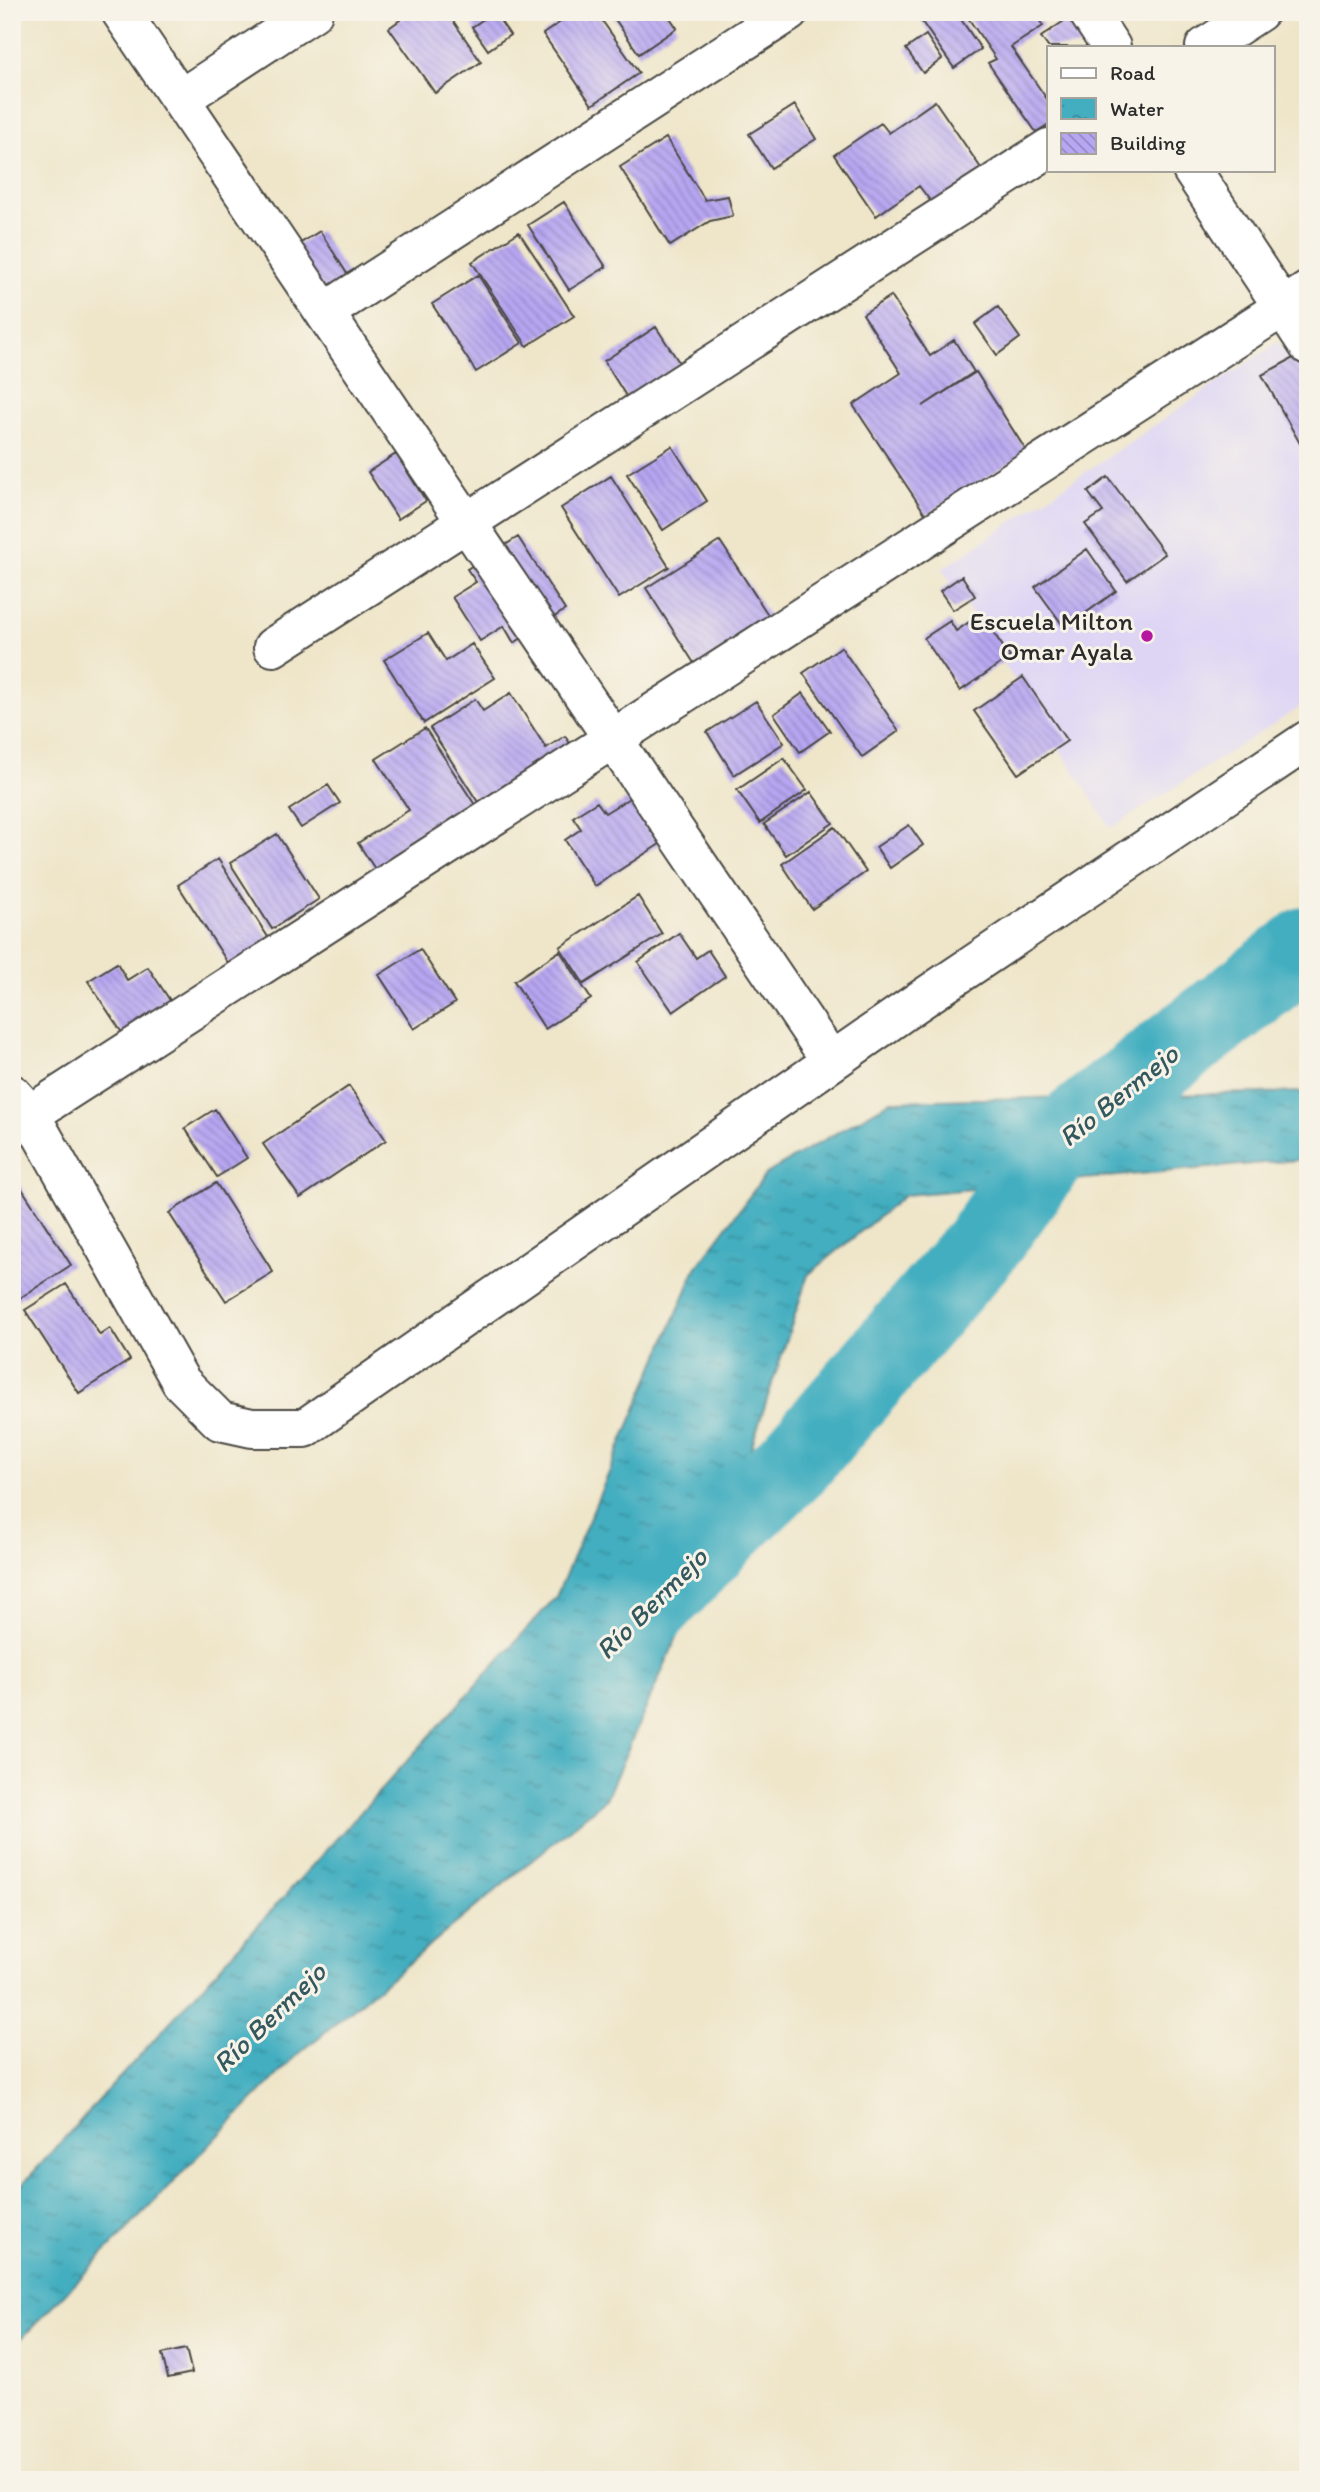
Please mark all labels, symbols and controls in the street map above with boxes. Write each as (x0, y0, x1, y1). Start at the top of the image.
legend (1047, 46, 1274, 172)
text: Road (1110, 60, 1156, 85)
text: Water (1110, 96, 1164, 121)
text: Building (1110, 130, 1186, 155)
place label: Escuela Milton Omar Ayala (970, 605, 1134, 667)
marker: Escuela Milton Omar Ayala (1139, 628, 1155, 644)
water label: Río Bermejo (1051, 1036, 1185, 1154)
water label: Río Bermejo (588, 1540, 714, 1666)
water label: Río Bermejo (205, 1954, 333, 2079)

